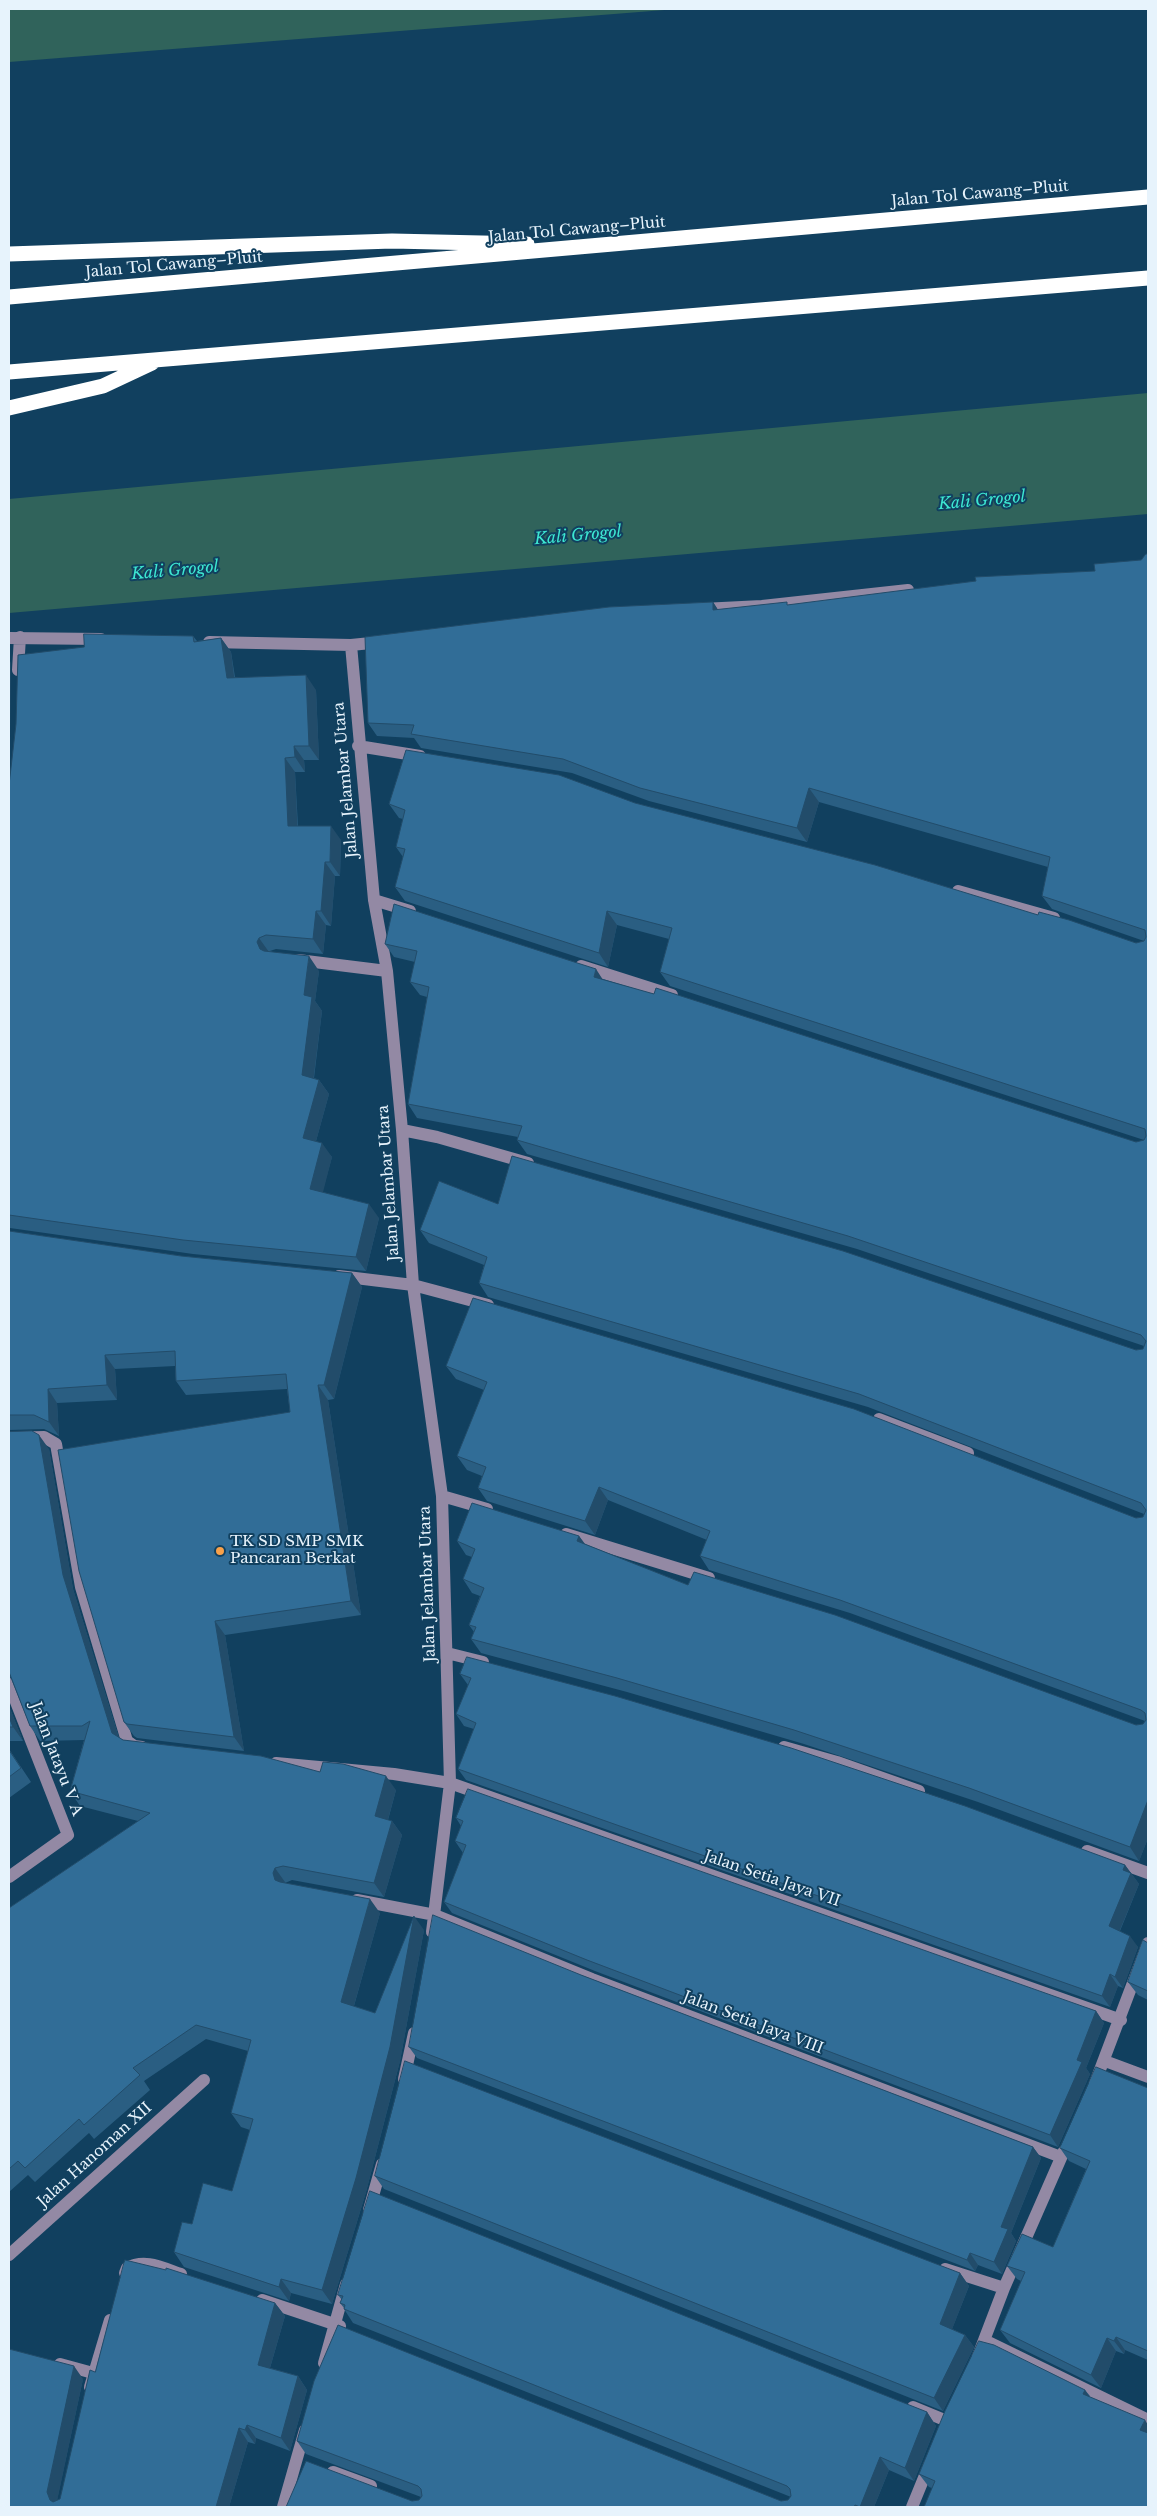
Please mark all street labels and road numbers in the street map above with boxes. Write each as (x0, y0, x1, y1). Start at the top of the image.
street label: Jalan Tol Cawang–Pluit (891, 177, 1069, 211)
street label: Jalan Tol Cawang–Pluit (488, 213, 666, 247)
street label: Jalan Tol Cawang–Pluit (85, 248, 263, 282)
street label: Jalan Jelambar Utara (330, 701, 362, 859)
street label: Jalan Jelambar Utara (375, 1104, 403, 1262)
street label: Jalan Jelambar Utara (416, 1505, 440, 1663)
street label: Jalan Jatayu V A (26, 1700, 86, 1818)
street label: Jalan Setia Jaya VII (702, 1847, 842, 1911)
street label: Jalan Setia Jaya VIII (680, 1988, 826, 2058)
street label: Jalan Hanoman XII (34, 2099, 156, 2211)

